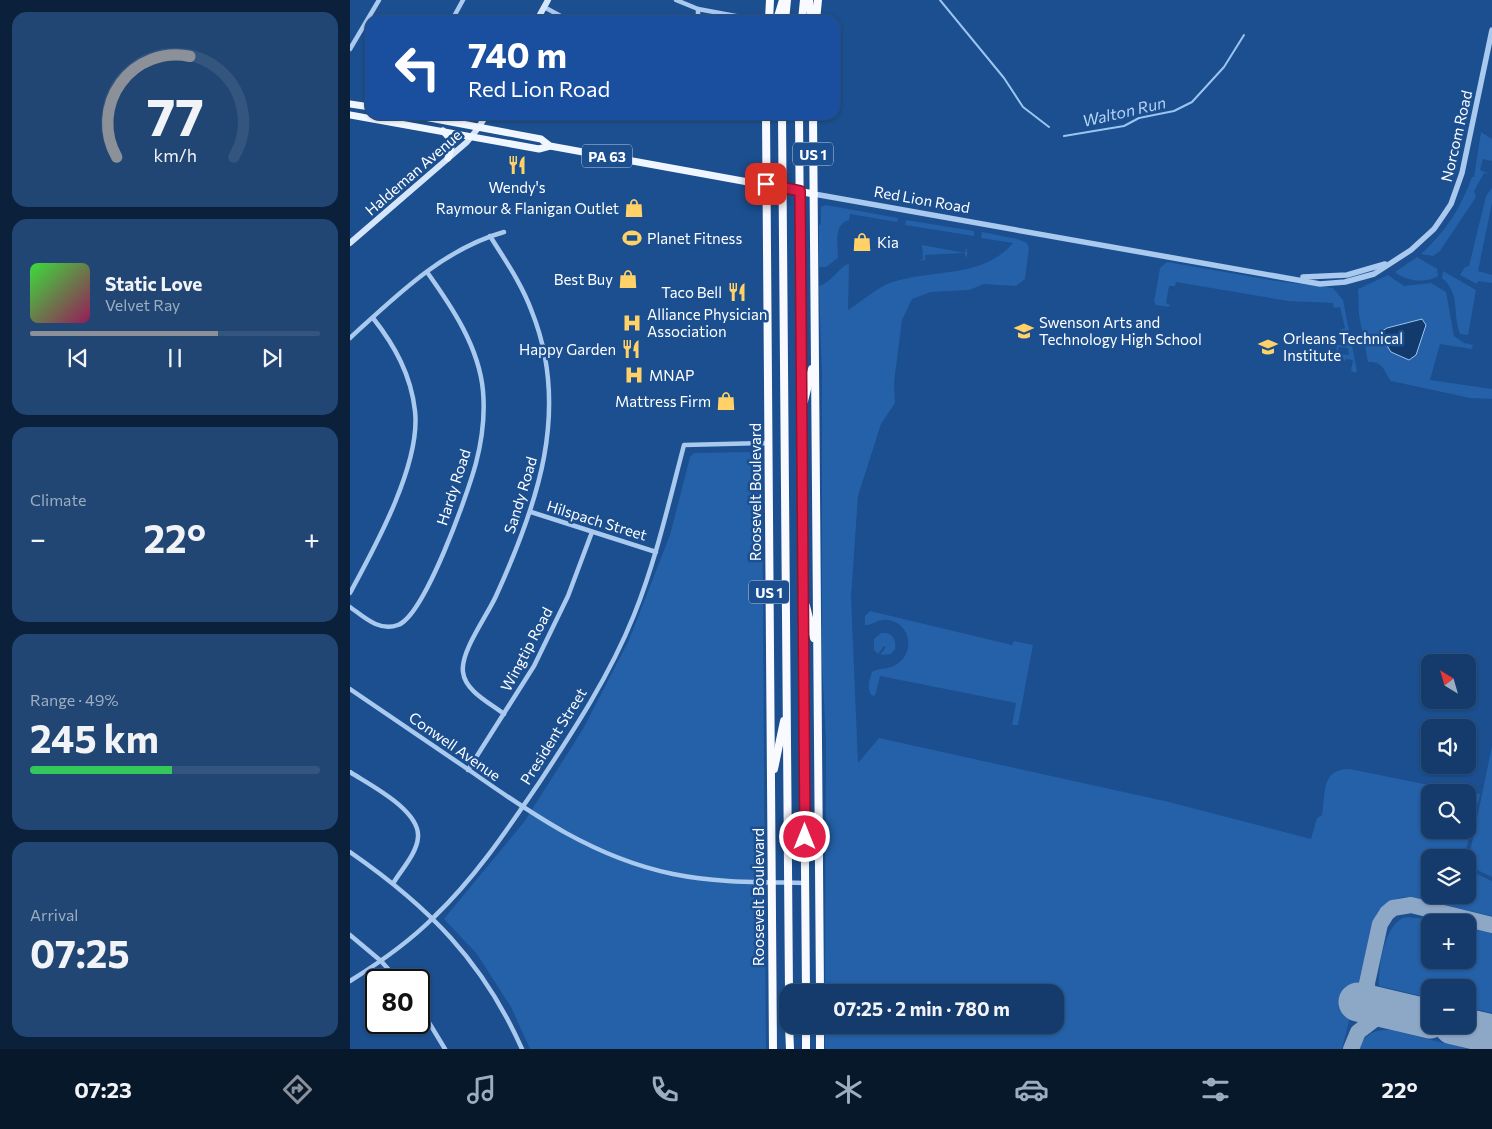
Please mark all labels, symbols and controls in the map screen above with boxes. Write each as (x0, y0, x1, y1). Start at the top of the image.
text: 740 m (468, 32, 567, 75)
icon: left (385, 35, 450, 100)
text: Red Lion Road (468, 75, 610, 102)
text: 77 (146, 83, 204, 147)
street label: Norcom Road (1437, 88, 1475, 184)
water label: Walton Run (1081, 92, 1167, 130)
street label: Haldeman Avenue (361, 125, 465, 219)
road number: US 1 (793, 142, 833, 166)
text: km/h (153, 144, 197, 166)
road number: PA 63 (582, 144, 632, 168)
restaurant icon: Wendy's (506, 154, 528, 176)
pin (745, 163, 787, 205)
icon: arrive (752, 170, 780, 198)
place label: Wendy's (488, 178, 546, 196)
street label: Red Lion Road (873, 182, 971, 216)
shop icon: Raymour & Flanigan Outlet (623, 197, 645, 219)
place label: Raymour & Flanigan Outlet (436, 199, 619, 217)
sports icon: Planet Fitness (621, 227, 643, 249)
place label: Planet Fitness (647, 229, 742, 247)
shop icon: Kia (851, 231, 873, 253)
place label: Kia (877, 233, 899, 251)
shop icon: Best Buy (617, 268, 639, 290)
place label: Best Buy (554, 270, 613, 288)
text: Static Love (105, 272, 202, 295)
restaurant icon: Taco Bell (726, 281, 748, 303)
place label: Taco Bell (661, 283, 722, 301)
text: Velvet Ray (105, 295, 180, 314)
place label: Alliance Physician Association (647, 305, 767, 340)
hospital icon: Alliance Physician Association (621, 312, 643, 334)
place label: Swenson Arts and Technology High School (1039, 313, 1202, 348)
school or university icon: Swenson Arts and Technology High School (1013, 320, 1035, 342)
place label: Orleans Technical Institute (1283, 329, 1403, 364)
school or university icon: Orleans Technical Institute (1257, 336, 1279, 358)
restaurant icon: Happy Garden (620, 338, 642, 360)
place label: Happy Garden (519, 340, 616, 358)
icon: previous (64, 344, 92, 372)
icon: pause (161, 344, 189, 372)
icon: next (258, 344, 286, 372)
hospital icon: MNAP (623, 364, 645, 386)
place label: MNAP (649, 366, 694, 384)
shop icon: Mattress Firm (715, 390, 737, 412)
place label: Mattress Firm (615, 392, 711, 410)
street label: Roosevelt Boulevard (746, 423, 764, 561)
street label: Hardy Road (432, 447, 474, 527)
street label: Sandy Road (500, 454, 540, 536)
text: Climate (30, 490, 86, 509)
street label: Hilspach Street (545, 496, 649, 544)
text: 22° (143, 514, 206, 561)
text: − (30, 521, 46, 555)
text: + (304, 521, 320, 555)
road number: US 1 (749, 580, 789, 604)
street label: Wingtip Road (496, 604, 556, 694)
north arrow (1421, 654, 1476, 709)
map controls (1421, 654, 1476, 1034)
street label: President Street (516, 684, 590, 788)
text: Range · 49% (30, 690, 118, 709)
street label: Conwell Avenue (406, 708, 504, 784)
text: 245 km (30, 714, 159, 761)
button: sound (1421, 719, 1476, 774)
button: search (1421, 784, 1476, 839)
position arrow (778, 810, 830, 862)
street label: Roosevelt Boulevard (749, 828, 767, 966)
button: layers (1421, 849, 1476, 904)
text: Arrival (30, 905, 78, 924)
button: + (1421, 914, 1476, 969)
text: 07:25 (30, 929, 130, 976)
speed limit sign: 80 (365, 969, 430, 1034)
button: − (1421, 979, 1476, 1034)
text: 07:25 · 2 min · 780 m (833, 997, 1010, 1020)
icon: directions (280, 1072, 315, 1107)
icon: music (464, 1072, 499, 1107)
icon: phone (647, 1072, 682, 1107)
icon: climate (831, 1072, 866, 1107)
icon: car (1014, 1072, 1049, 1107)
icon: filters (1198, 1072, 1233, 1107)
text: 07:23 (74, 1076, 132, 1103)
text: 22° (1381, 1076, 1418, 1103)

